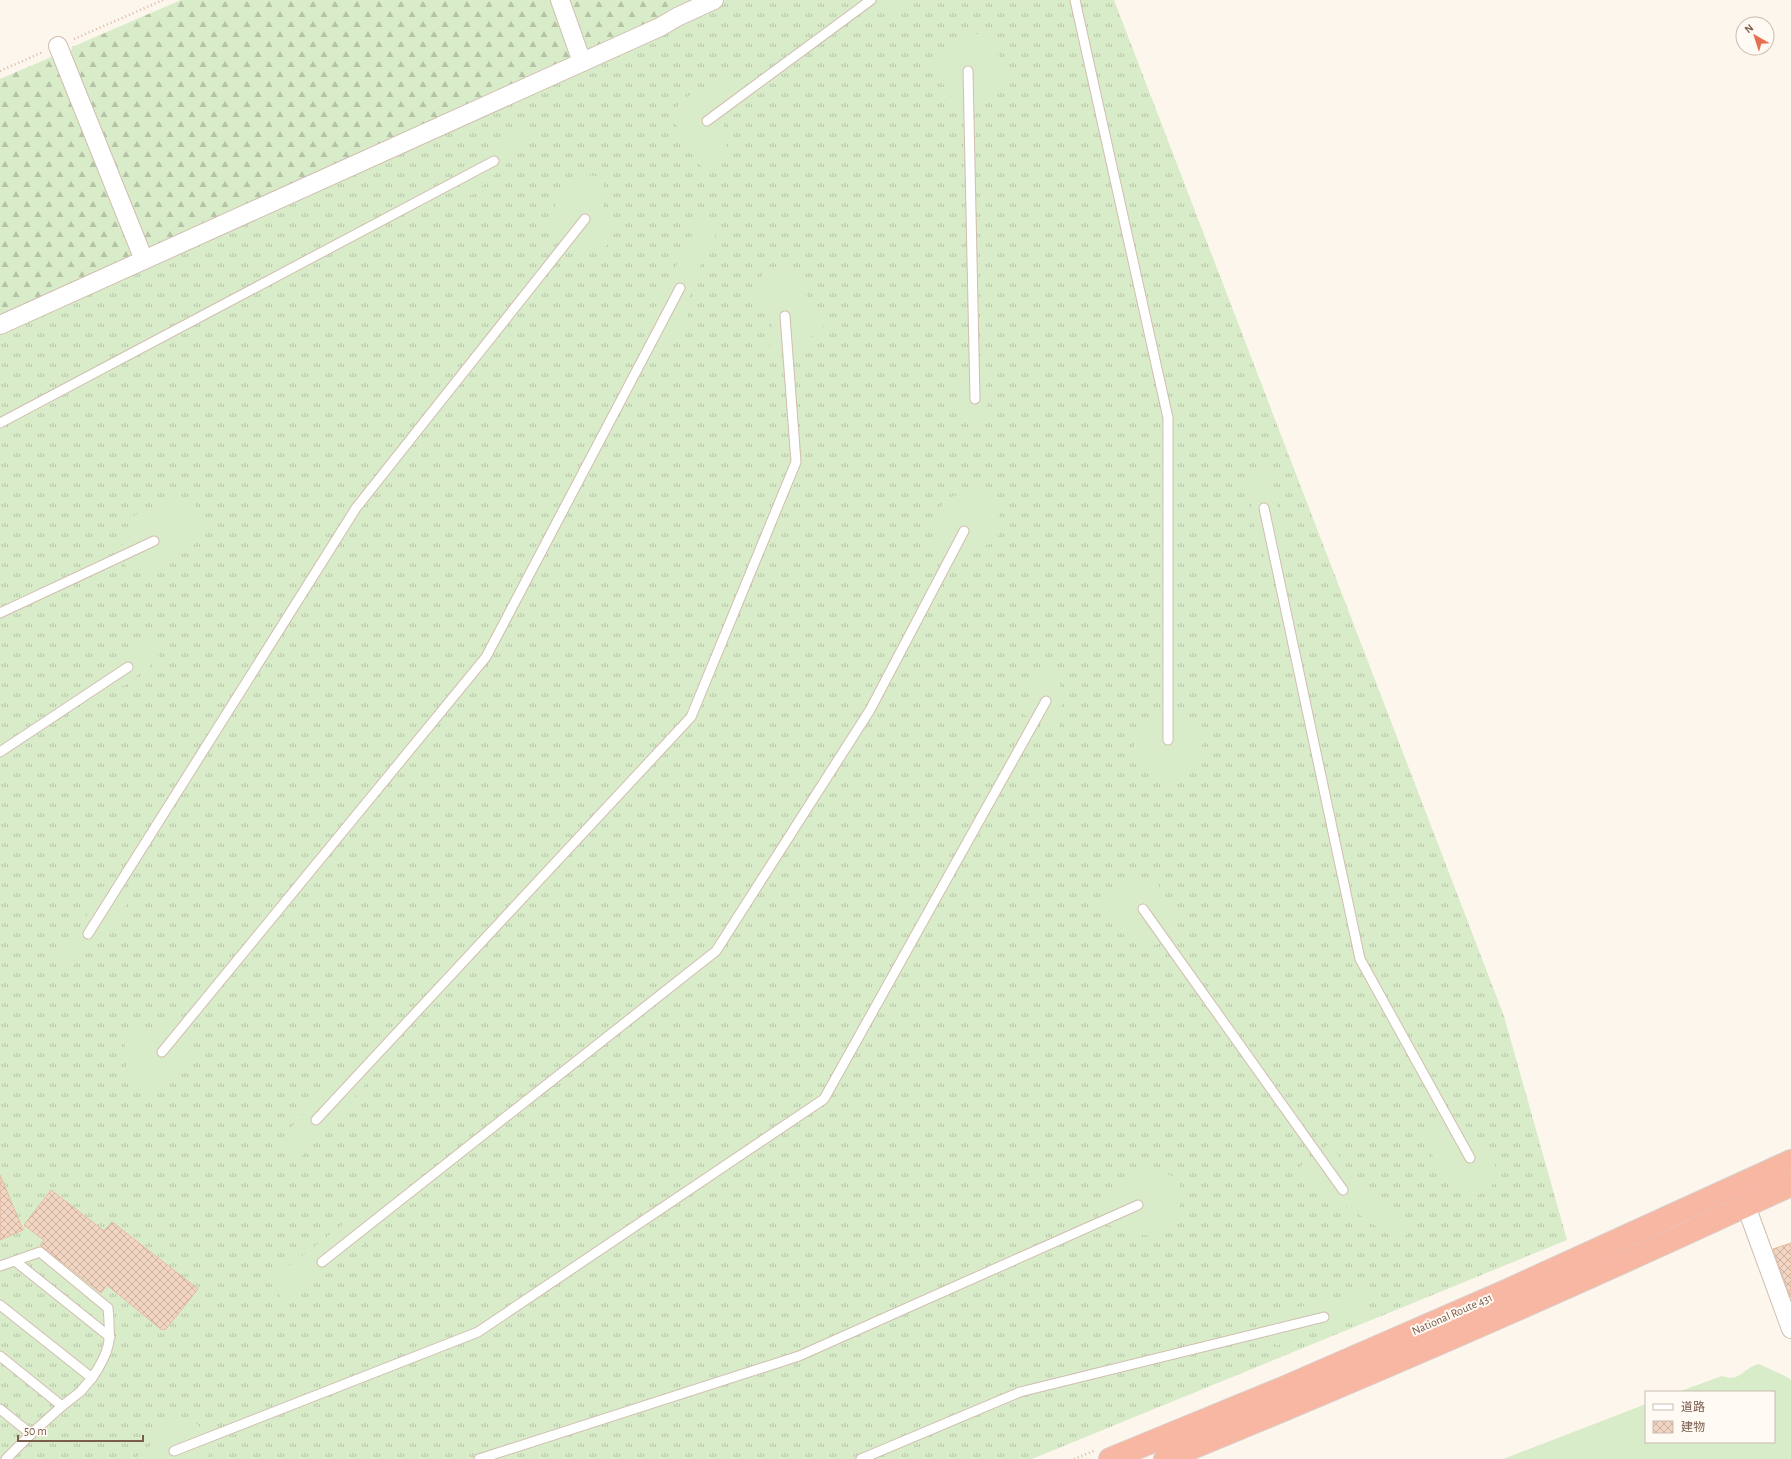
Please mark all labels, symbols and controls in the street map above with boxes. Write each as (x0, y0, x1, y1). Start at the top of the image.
north arrow (1735, 16, 1775, 56)
text: N (1743, 22, 1755, 35)
street label: National Route 431 (1410, 1291, 1494, 1337)
legend (1645, 1391, 1775, 1443)
text: 道路 (1681, 1400, 1705, 1413)
scale bar (18, 1417, 143, 1443)
text: 建物 (1681, 1420, 1705, 1433)
text: 50 m (24, 1425, 47, 1437)

